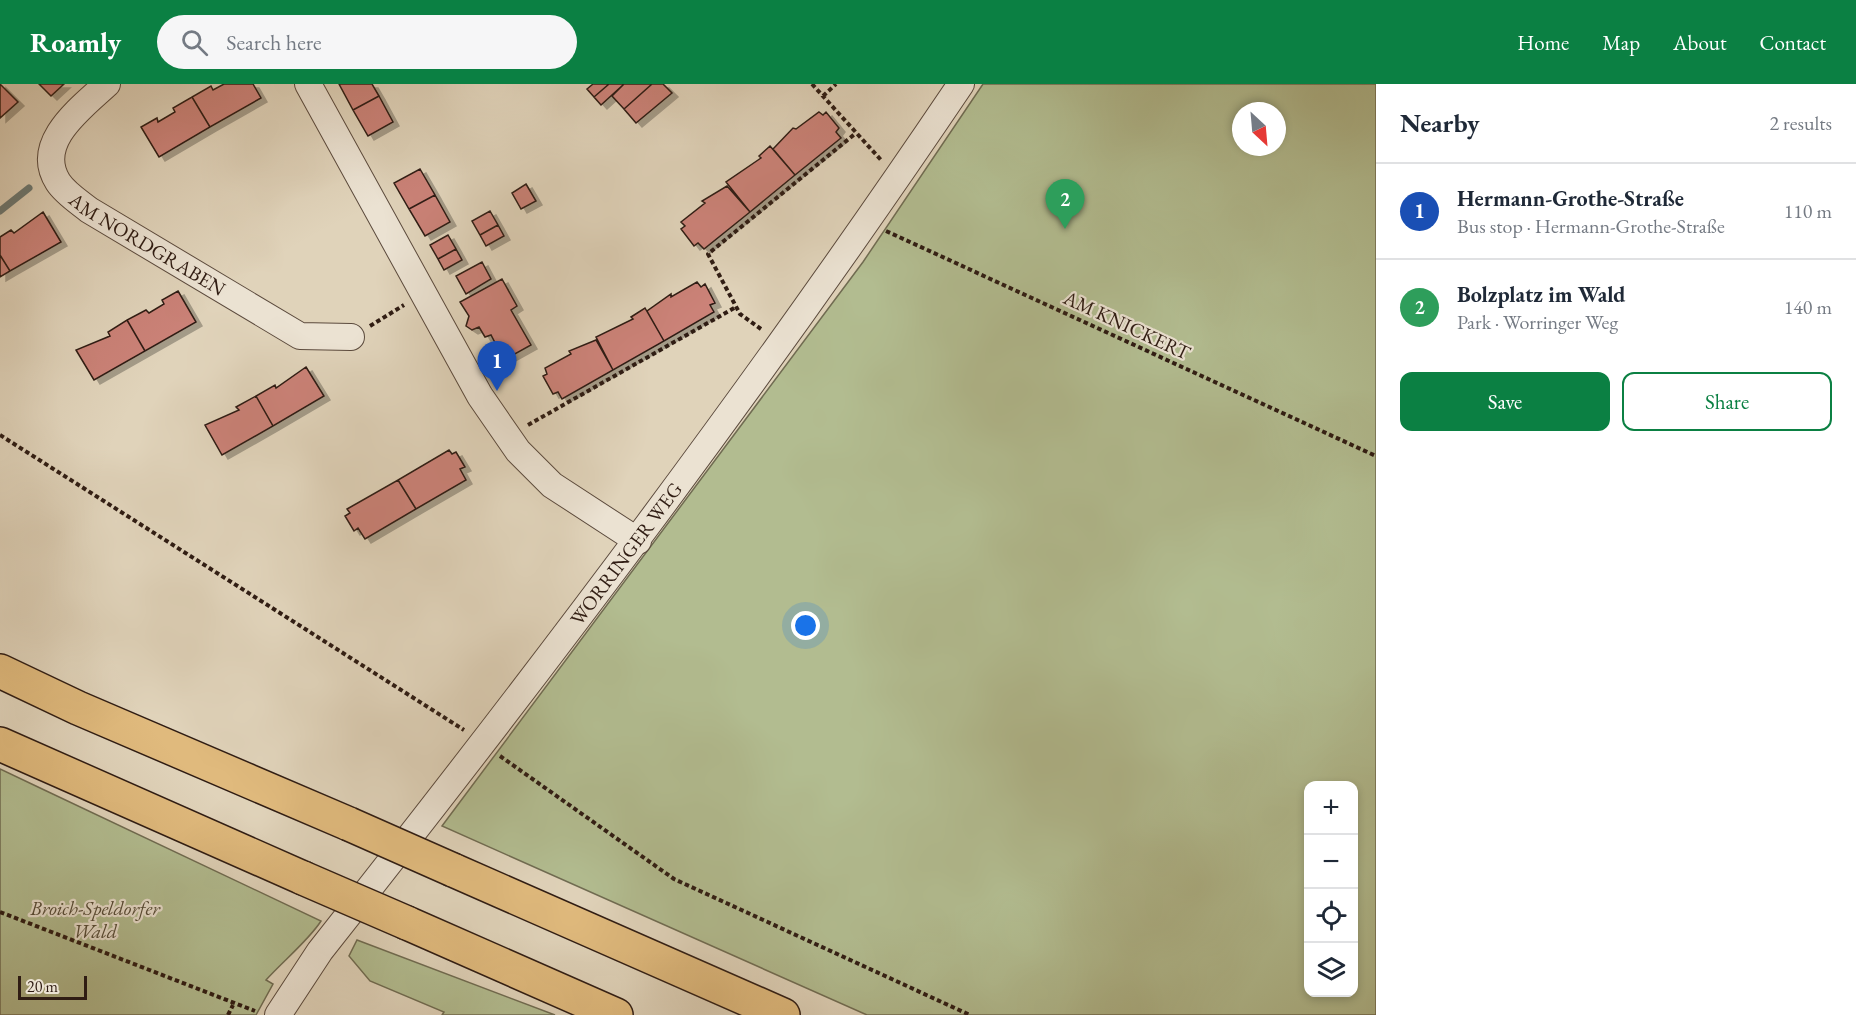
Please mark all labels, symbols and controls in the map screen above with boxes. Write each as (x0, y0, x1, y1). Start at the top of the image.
search box (157, 15, 577, 69)
text: Roamly (30, 24, 121, 60)
icon: search (178, 26, 211, 59)
text: Search here (226, 28, 322, 57)
text: Home (1517, 29, 1569, 56)
text: Map (1602, 29, 1640, 56)
text: About (1673, 29, 1726, 56)
text: Contact (1759, 29, 1826, 56)
north arrow (1232, 102, 1286, 156)
text: Nearby (1400, 106, 1480, 140)
text: 2 results (1769, 110, 1832, 136)
pin: 2 (1046, 180, 1084, 229)
text: Hermann-Grothe-Straße (1457, 184, 1684, 213)
street label: AM NORDGRABEN (63, 186, 231, 302)
text: 1 (1414, 198, 1425, 224)
text: 110 m (1784, 198, 1832, 224)
text: Bus stop · Hermann-Grothe-Straße (1457, 213, 1725, 239)
text: Bolzplatz im Wald (1457, 280, 1625, 309)
street label: AM KNICKERT (1059, 284, 1195, 366)
text: 2 (1414, 294, 1425, 320)
text: 140 m (1784, 294, 1832, 320)
text: Park · Worringer Weg (1457, 309, 1618, 335)
pin: 1 (478, 342, 516, 391)
button: Save (1400, 372, 1610, 431)
button: Share (1622, 372, 1832, 431)
street label: WORRINGER WEG (564, 477, 688, 631)
your location (791, 611, 820, 640)
map controls (1304, 781, 1358, 997)
button: + (1304, 781, 1358, 835)
button: − (1304, 835, 1358, 889)
button: locate (1304, 889, 1358, 943)
park label: Broich-Speldorfer Wald (29, 895, 161, 944)
button: layers (1304, 943, 1358, 997)
scale bar (18, 973, 87, 1000)
text: 20 m (27, 976, 58, 997)

